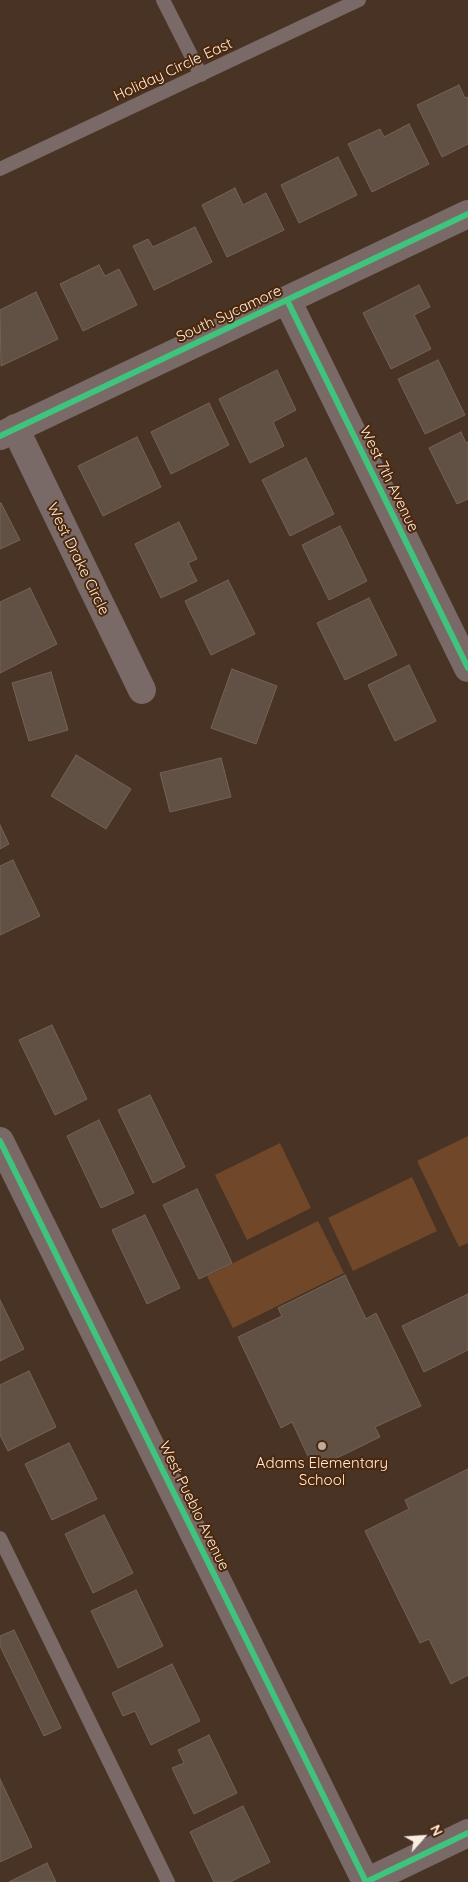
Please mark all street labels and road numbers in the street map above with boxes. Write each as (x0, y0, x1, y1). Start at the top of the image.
street label: Holiday Circle East (111, 35, 235, 105)
street label: South Sycamore (173, 282, 285, 346)
street label: West 7th Avenue (356, 423, 422, 535)
street label: West Drake Circle (43, 500, 113, 618)
street label: West Pueblo Avenue (155, 1438, 233, 1574)

